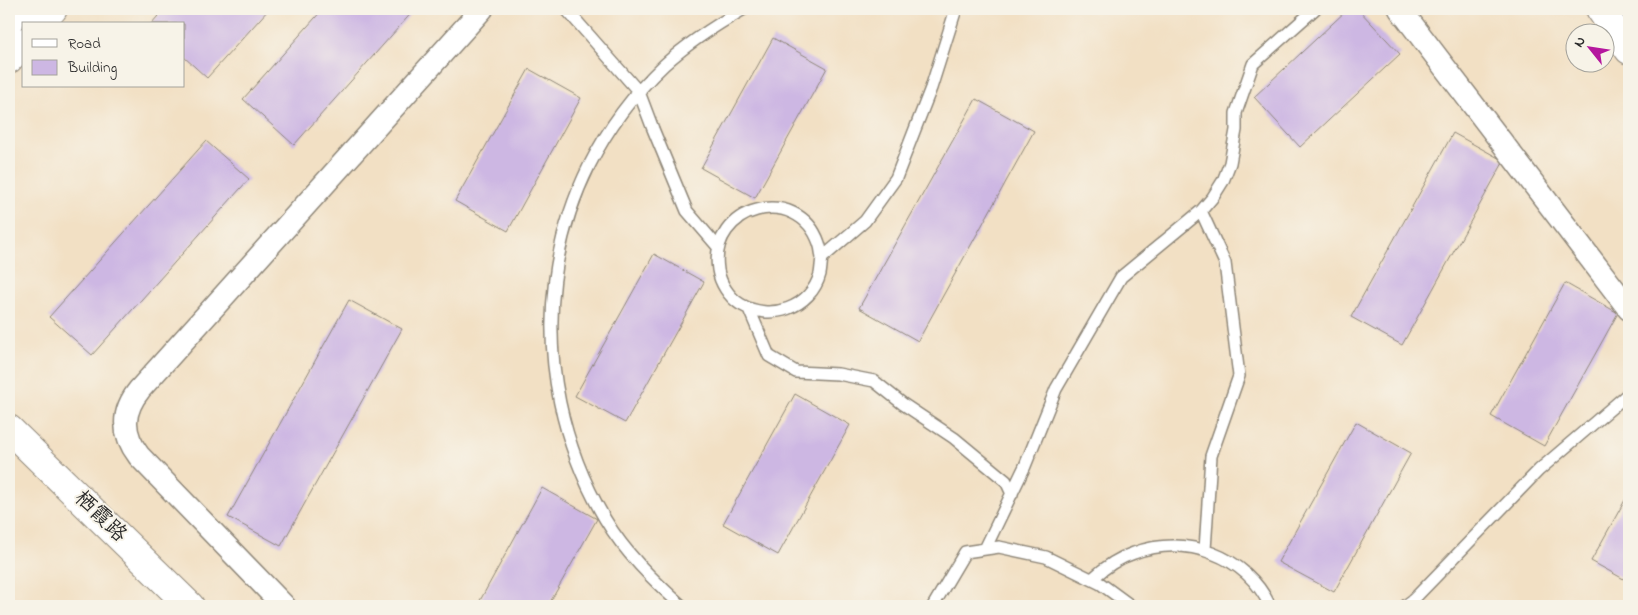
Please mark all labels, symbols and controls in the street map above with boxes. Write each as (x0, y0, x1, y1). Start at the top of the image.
legend (22, 22, 185, 88)
north arrow (1566, 22, 1616, 72)
text: Road (68, 33, 101, 55)
text: N (1569, 33, 1591, 52)
text: Building (67, 57, 117, 80)
street label: 栖霞路 (67, 484, 133, 550)

